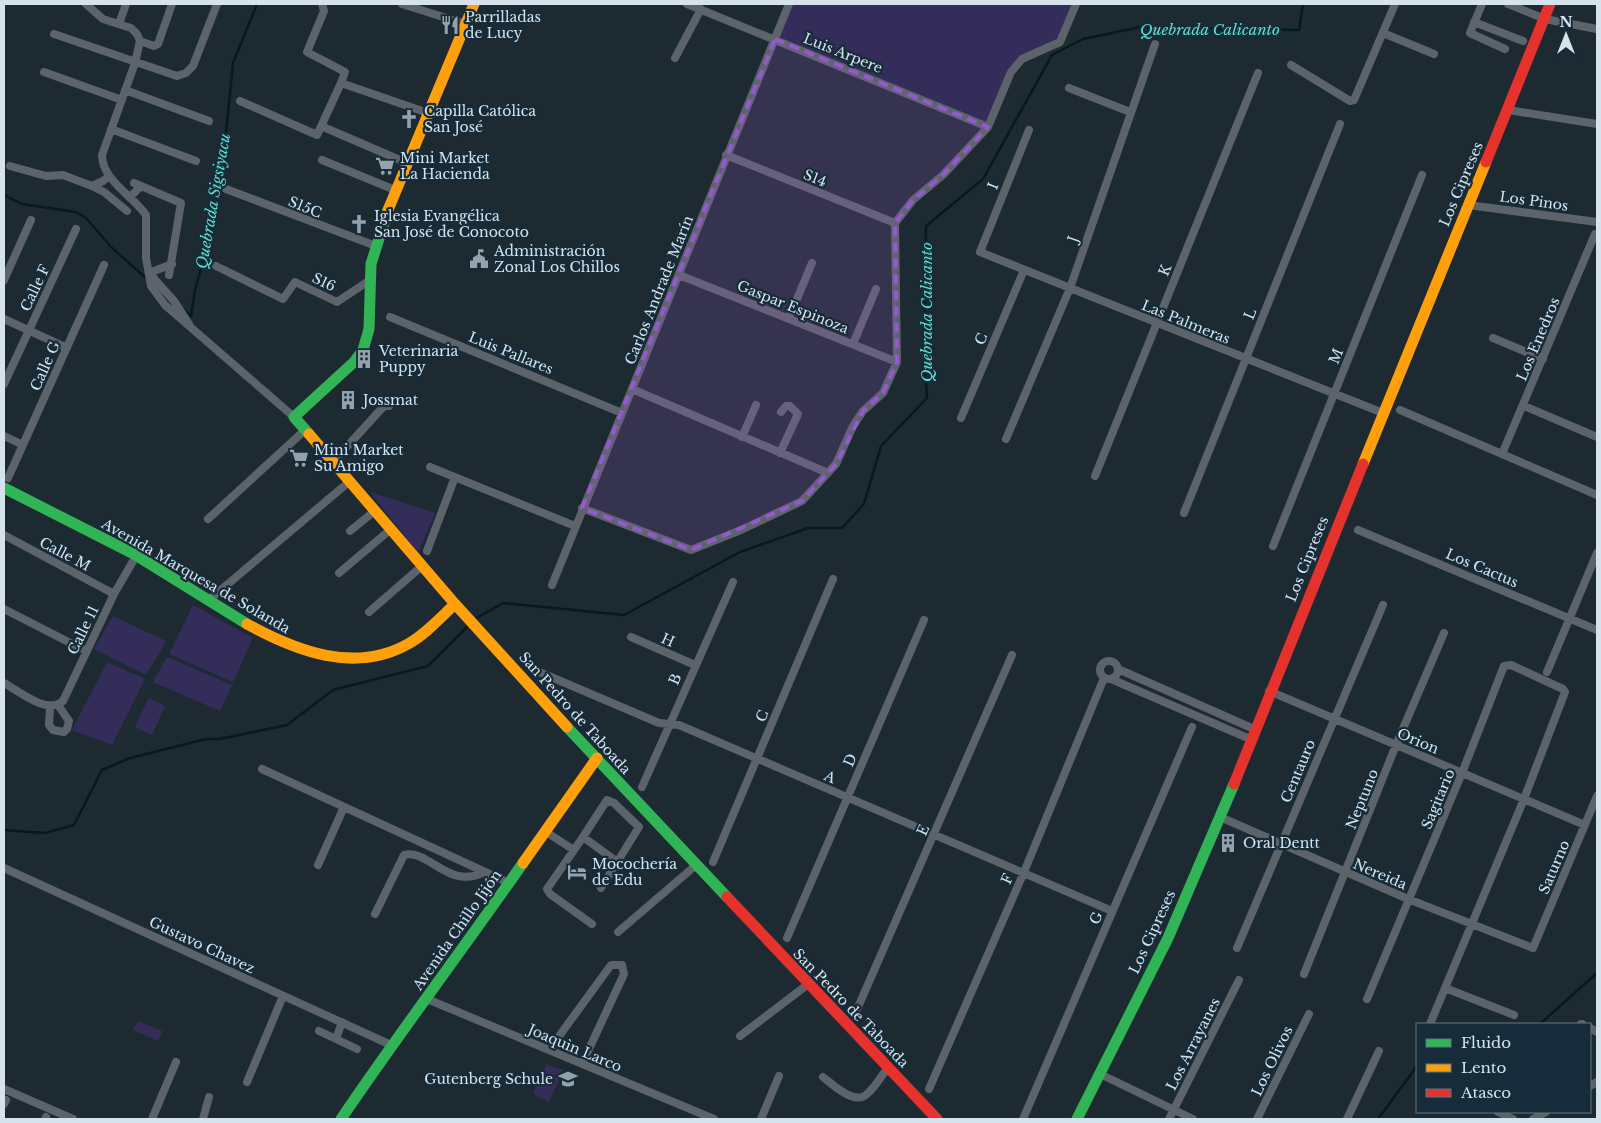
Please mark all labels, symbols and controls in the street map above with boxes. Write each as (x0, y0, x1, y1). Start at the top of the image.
place label: Parrilladas de Lucy (465, 8, 541, 42)
north arrow (1541, 10, 1591, 60)
text: N (1559, 13, 1573, 31)
restaurant icon: Parrilladas de Lucy (439, 14, 461, 36)
water label: Quebrada Calicanto (1140, 20, 1280, 39)
street label: Luis Arpere (801, 29, 885, 77)
place label: Capilla Católica San José (424, 102, 536, 136)
church icon: Capilla Católica San José (398, 108, 420, 130)
water label: Quebrada Sigsiyacu (192, 132, 234, 270)
street label: Los Cipreses (1435, 139, 1487, 229)
place label: Mini Market La Hacienda (400, 149, 490, 183)
supermarket icon: Mini Market La Hacienda (374, 155, 396, 177)
street label: S14 (801, 165, 829, 191)
street label: I (984, 180, 1003, 192)
street label: Los Pinos (1498, 187, 1570, 215)
street label: S15C (286, 192, 324, 222)
place label: Iglesia Evangélica San José de Conocoto (374, 207, 529, 241)
church icon: Iglesia Evangélica San José de Conocoto (348, 213, 370, 235)
street label: Carlos Andrade Marín (621, 213, 697, 367)
street label: J (1063, 233, 1082, 246)
place label: Administración Zonal Los Chillos (493, 242, 620, 276)
water label: Quebrada Calicanto (917, 242, 936, 382)
public building icon: Administración Zonal Los Chillos (468, 248, 490, 270)
street label: Calle F (16, 261, 54, 314)
street label: K (1155, 261, 1176, 278)
street label: S16 (309, 269, 339, 295)
street label: Gaspar Espinoza (734, 276, 852, 338)
street label: Los Enedros (1512, 295, 1564, 383)
street label: Las Palmeras (1139, 296, 1233, 348)
street label: L (1240, 306, 1260, 322)
street label: Luis Pallares (466, 328, 556, 378)
street label: C (971, 330, 991, 348)
street label: Calle G (26, 338, 64, 394)
place label: Veterinaria Puppy (378, 342, 458, 376)
street label: M (1325, 346, 1347, 366)
building icon: Veterinaria Puppy (353, 348, 375, 370)
building icon: Jossmat (337, 389, 359, 411)
place label: Jossmat (361, 391, 419, 409)
place label: Mini Market Su Amigo (314, 441, 404, 475)
supermarket icon: Mini Market Su Amigo (288, 447, 310, 469)
street label: Avenida Marquesa de Solanda (98, 514, 294, 638)
street label: Los Cipreses (1282, 514, 1332, 604)
street label: Calle M (36, 533, 94, 575)
street label: Los Cactus (1443, 545, 1521, 591)
street label: Calle 11 (63, 602, 103, 658)
street label: H (658, 629, 678, 651)
street label: San Pedro de Taboada (515, 648, 635, 778)
street label: B (665, 670, 685, 687)
street label: C (752, 707, 772, 725)
street label: Orion (1394, 724, 1442, 758)
street label: Centauro (1277, 737, 1319, 805)
street label: D (839, 751, 861, 769)
street label: A (820, 766, 839, 787)
street label: Neptuno (1342, 766, 1382, 832)
street label: Sagitario (1417, 766, 1459, 832)
street label: E (913, 822, 933, 838)
building icon: Oral Dentt (1217, 832, 1239, 854)
place label: Oral Dentt (1243, 834, 1321, 852)
street label: Saturno (1535, 837, 1573, 897)
place label: Mocochería de Edu (592, 855, 677, 889)
street label: Nereida (1350, 855, 1410, 893)
hotel icon: Mocochería de Edu (566, 861, 588, 883)
street label: Avenida Chillo Jijón (408, 866, 506, 994)
street label: F (997, 870, 1017, 887)
street label: Los Cipreses (1125, 887, 1179, 977)
street label: G (1085, 909, 1107, 927)
street label: Gustavo Chavez (146, 913, 258, 977)
street label: San Pedro de Taboada (789, 945, 913, 1071)
street label: Los Arrayanes (1162, 995, 1224, 1093)
street label: Joaquìn Larco (524, 1019, 625, 1076)
street label: Los Olivos (1247, 1023, 1297, 1099)
legend (1416, 1023, 1591, 1113)
text: Fluido (1461, 1033, 1511, 1052)
text: Lento (1461, 1058, 1507, 1077)
school or university icon: Gutenberg Schule (557, 1068, 579, 1090)
place label: Gutenberg Schule (424, 1070, 553, 1088)
text: Atasco (1460, 1083, 1511, 1102)

